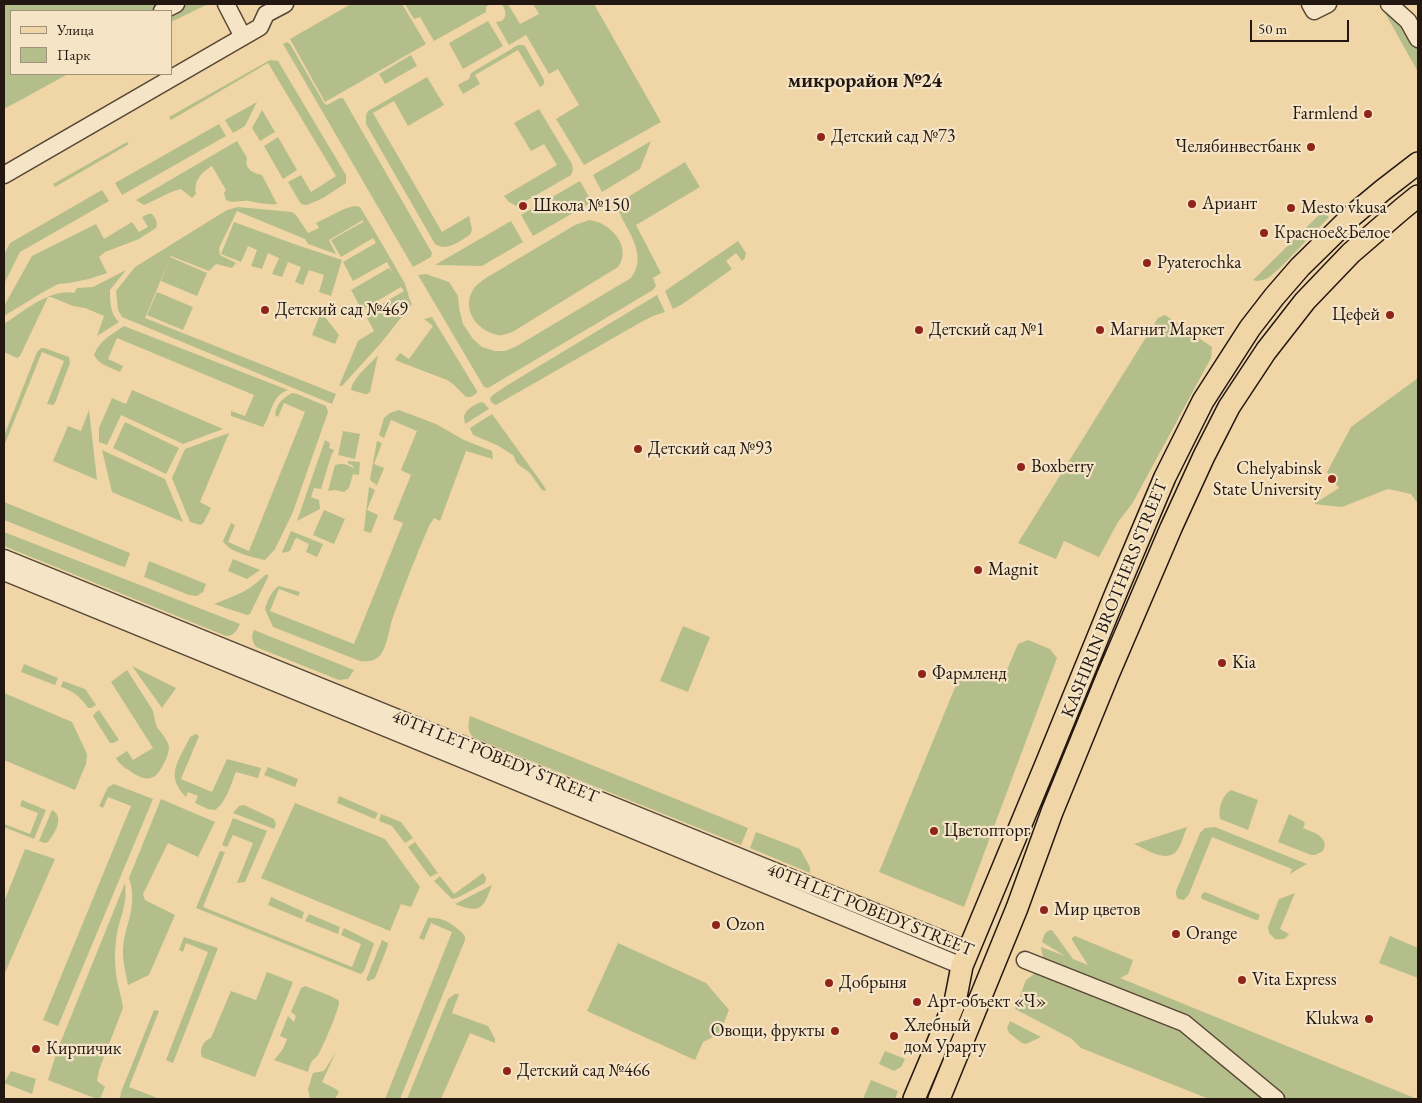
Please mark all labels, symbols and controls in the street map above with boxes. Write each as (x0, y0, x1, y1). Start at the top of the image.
legend (10, 10, 172, 75)
scale bar (1252, 10, 1351, 42)
text: 50 m (1258, 19, 1287, 38)
text: Улица (57, 20, 94, 39)
text: Парк (57, 45, 90, 64)
district label: микрорайон №24 (788, 70, 942, 94)
place label: Farmlend (1292, 103, 1358, 125)
marker: Farmlend (1362, 108, 1374, 120)
place label: Детский сад №73 (831, 126, 955, 148)
marker: Детский сад №73 (815, 131, 827, 143)
place label: Челябинвестбанк (1175, 136, 1301, 158)
marker: Челябинвестбанк (1305, 141, 1317, 153)
place label: Ариант (1202, 193, 1257, 215)
place label: Школа №150 (533, 195, 629, 217)
place label: Mesto vkusa (1301, 197, 1387, 219)
marker: Ариант (1186, 198, 1198, 210)
marker: Школа №150 (517, 200, 529, 212)
marker: Mesto vkusa (1285, 202, 1297, 214)
place label: Красное&Белое (1274, 222, 1390, 244)
marker: Красное&Белое (1258, 227, 1270, 239)
place label: Pyaterochka (1157, 252, 1242, 274)
marker: Pyaterochka (1141, 257, 1153, 269)
place label: Детский сад №469 (275, 299, 408, 321)
marker: Детский сад №469 (259, 304, 271, 316)
place label: Цефей (1332, 304, 1380, 326)
marker: Цефей (1384, 309, 1396, 321)
place label: Детский сад №1 (929, 319, 1045, 341)
place label: Магнит Маркет (1110, 319, 1224, 341)
marker: Детский сад №1 (913, 324, 925, 336)
marker: Магнит Маркет (1094, 324, 1106, 336)
place label: Детский сад №93 (648, 438, 772, 460)
marker: Детский сад №93 (632, 443, 644, 455)
place label: Boxberry (1031, 456, 1094, 478)
place label: Chelyabinsk State University (1213, 458, 1322, 500)
marker: Boxberry (1015, 461, 1027, 473)
marker: Chelyabinsk State University (1326, 473, 1338, 485)
street label: KASHIRIN BROTHERS STREET (1057, 477, 1173, 721)
place label: Magnit (988, 559, 1038, 581)
marker: Magnit (972, 564, 984, 576)
place label: Kia (1232, 652, 1256, 674)
marker: Kia (1216, 657, 1228, 669)
place label: Фармленд (932, 663, 1007, 685)
marker: Фармленд (916, 668, 928, 680)
street label: 40TH LET POBEDY STREET (388, 706, 602, 808)
place label: Цветопторг (944, 820, 1030, 842)
marker: Цветопторг (928, 825, 940, 837)
street label: 40TH LET POBEDY STREET (763, 859, 977, 961)
place label: Мир цветов (1054, 899, 1140, 921)
marker: Мир цветов (1038, 904, 1050, 916)
place label: Ozon (726, 914, 765, 936)
marker: Ozon (710, 919, 722, 931)
place label: Orange (1186, 923, 1237, 945)
marker: Orange (1170, 928, 1182, 940)
place label: Vita Express (1252, 969, 1336, 991)
place label: Добрыня (839, 972, 907, 994)
marker: Vita Express (1236, 974, 1248, 986)
marker: Добрыня (823, 977, 835, 989)
place label: Арт-объект «Ч» (927, 991, 1047, 1013)
marker: Арт-объект «Ч» (911, 996, 923, 1008)
place label: Klukwa (1305, 1008, 1359, 1030)
marker: Klukwa (1363, 1013, 1375, 1025)
place label: Хлебный дом Урарту (904, 1015, 986, 1058)
place label: Овощи, фрукты (711, 1020, 825, 1042)
marker: Овощи, фрукты (829, 1025, 841, 1037)
marker: Хлебный дом Урарту (888, 1030, 900, 1042)
place label: Кирпичик (46, 1038, 121, 1060)
marker: Кирпичик (30, 1043, 42, 1055)
place label: Детский сад №466 (517, 1060, 650, 1082)
marker: Детский сад №466 (501, 1065, 513, 1077)

